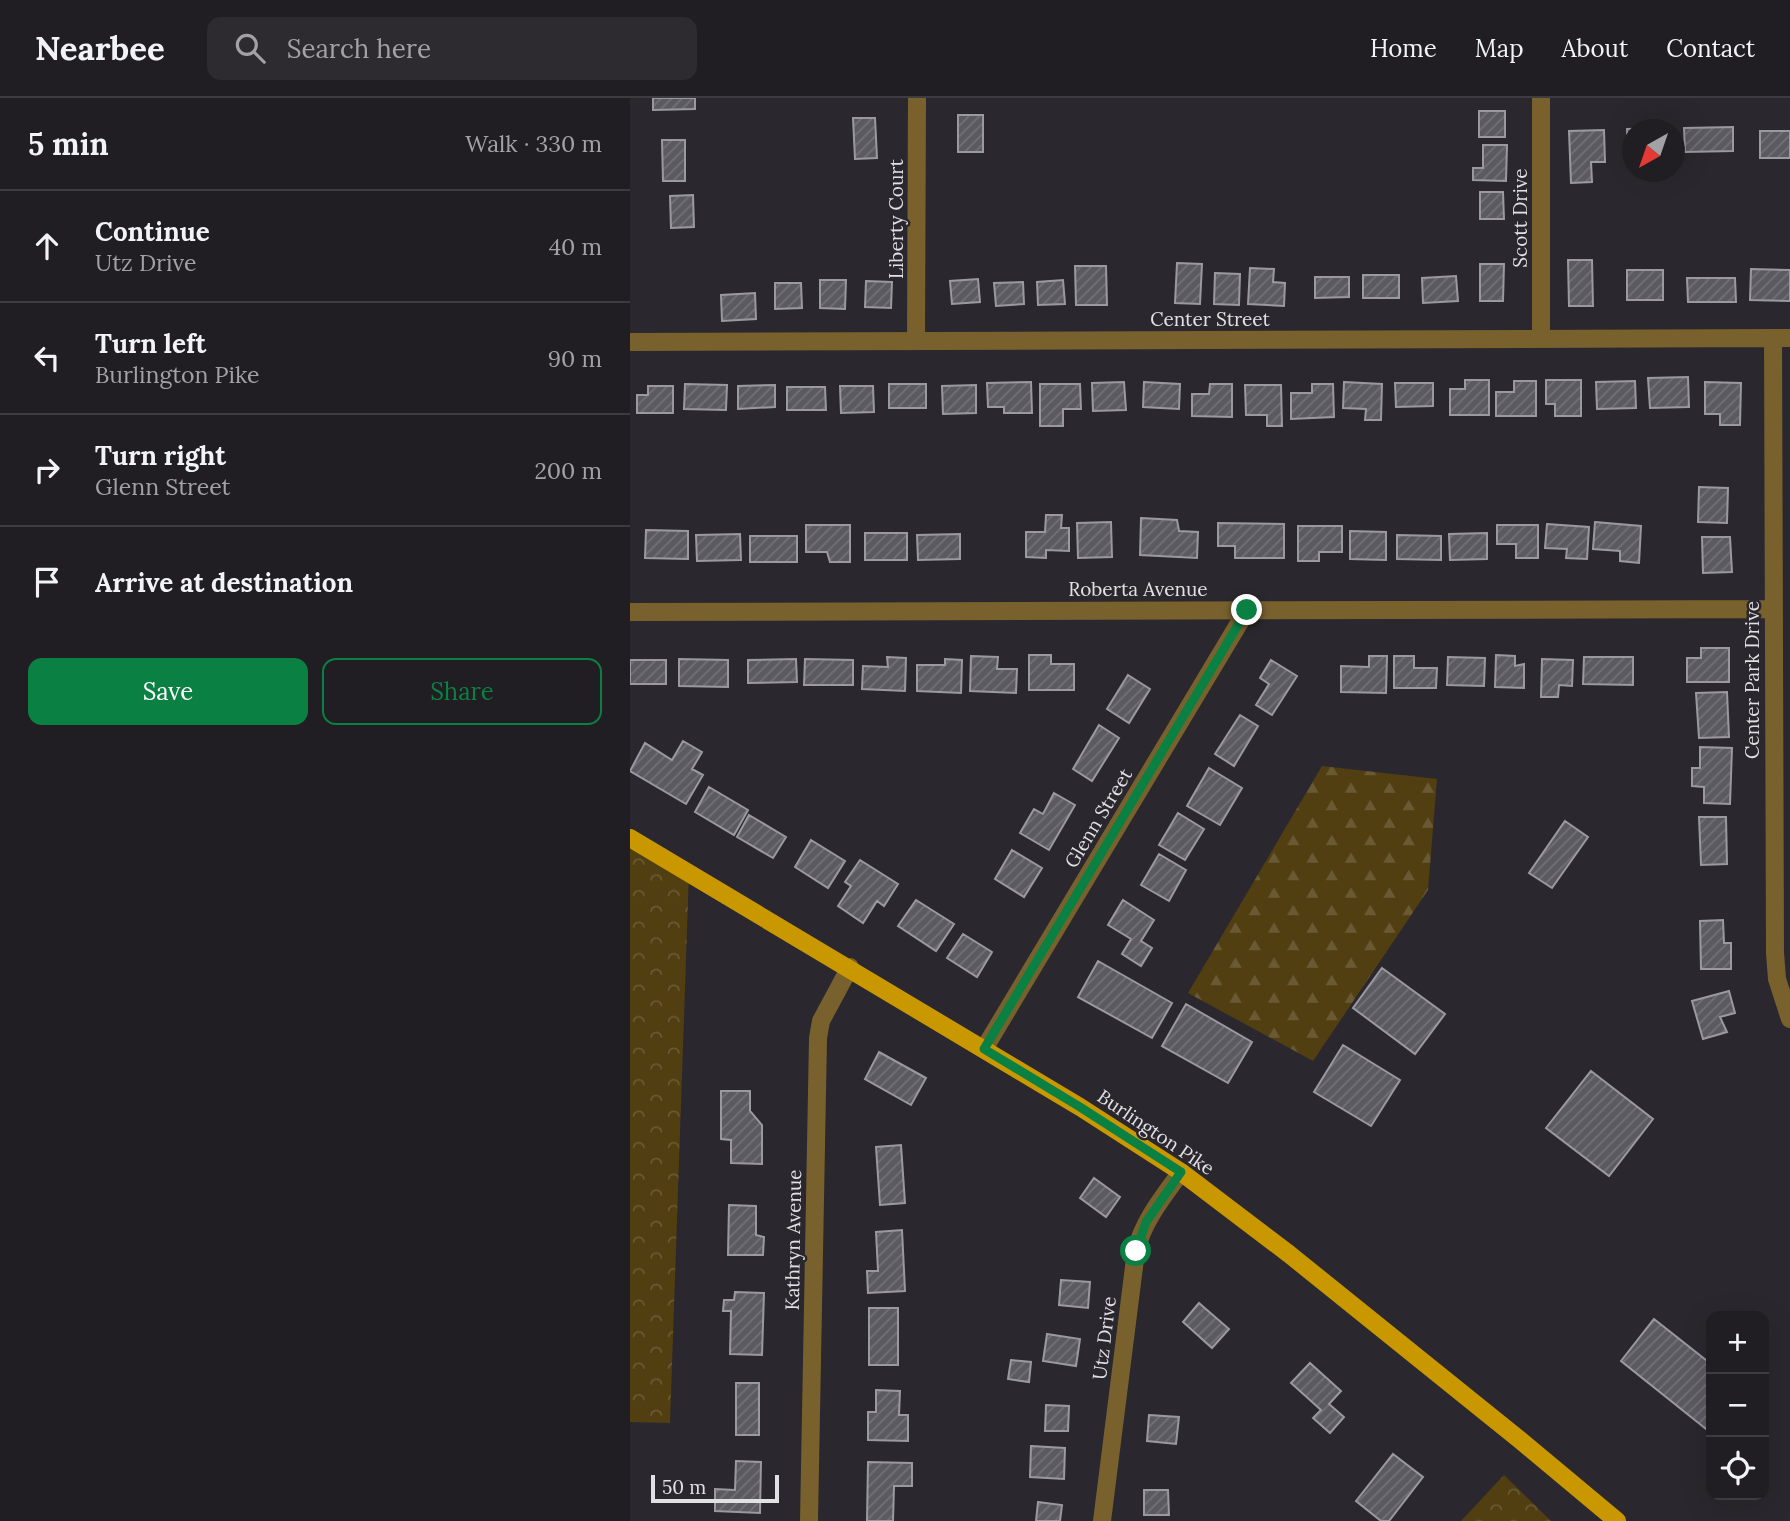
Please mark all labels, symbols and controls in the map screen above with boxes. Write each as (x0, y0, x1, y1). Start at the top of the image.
search box (207, 17, 697, 80)
text: Nearbee (35, 27, 165, 69)
icon: search (231, 29, 269, 67)
text: Search here (287, 32, 431, 65)
text: Home (1370, 33, 1437, 64)
text: Map (1475, 33, 1524, 64)
text: About (1562, 33, 1628, 64)
text: Contact (1666, 33, 1755, 64)
north arrow (1622, 119, 1685, 182)
text: 5 min (28, 125, 109, 163)
text: Walk · 330 m (465, 129, 602, 158)
street label: Liberty Court (884, 158, 908, 279)
street label: Scott Drive (1508, 168, 1532, 268)
text: Continue (95, 215, 210, 248)
icon: ahead (28, 227, 66, 265)
text: 40 m (549, 232, 602, 261)
text: Utz Drive (95, 248, 196, 277)
street label: Center Street (1150, 307, 1270, 331)
text: Turn left (95, 327, 206, 360)
icon: left (28, 339, 66, 377)
text: 90 m (548, 344, 602, 373)
text: Burlington Pike (95, 360, 260, 389)
text: Turn right (95, 439, 226, 472)
icon: right (28, 451, 66, 489)
text: 200 m (534, 456, 602, 485)
text: Glenn Street (95, 472, 230, 501)
icon: arrive (28, 563, 66, 601)
text: Arrive at destination (95, 566, 353, 599)
street label: Roberta Avenue (1068, 577, 1208, 601)
route end (1231, 594, 1262, 625)
street label: Center Park Drive (1740, 601, 1764, 759)
button: Save (28, 658, 308, 725)
button: Share (322, 658, 602, 725)
street label: Glenn Street (1059, 763, 1137, 872)
street label: Burlington Pike (1093, 1084, 1219, 1180)
street label: Kathryn Avenue (780, 1169, 806, 1311)
route start (1120, 1235, 1151, 1266)
street label: Utz Drive (1087, 1295, 1121, 1381)
map controls (1706, 1311, 1769, 1500)
button: + (1706, 1311, 1769, 1374)
button: − (1706, 1374, 1769, 1437)
button: locate (1706, 1437, 1769, 1500)
scale bar (651, 1472, 779, 1504)
text: 50 m (662, 1475, 706, 1499)

